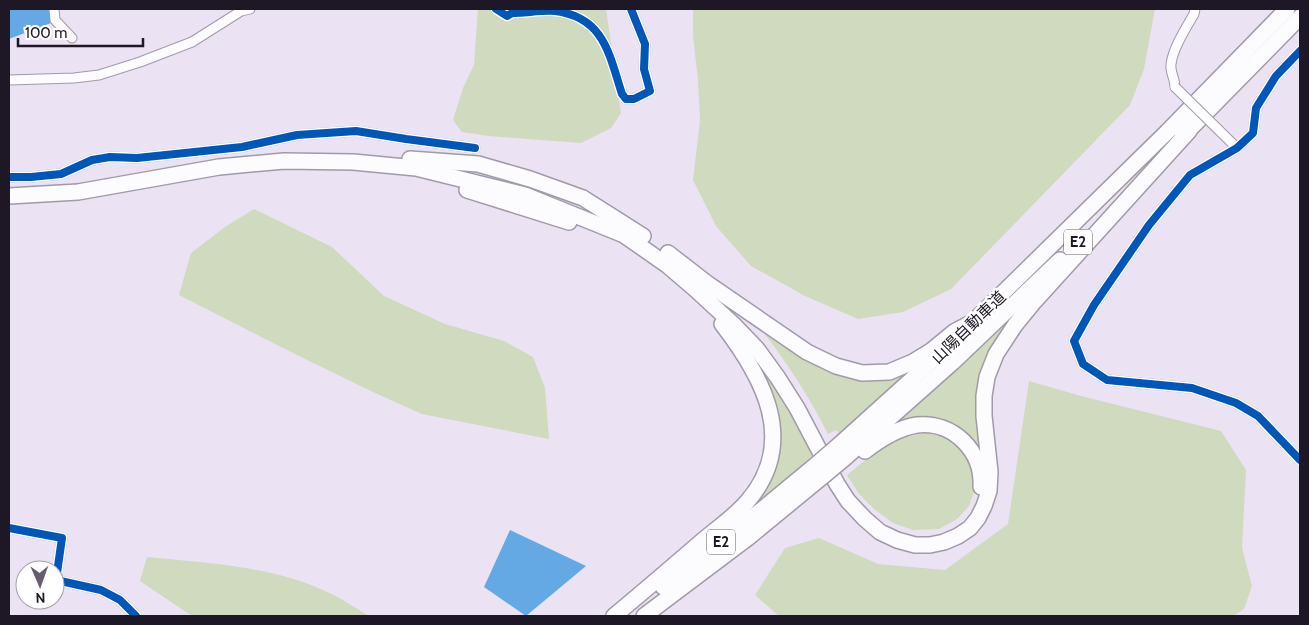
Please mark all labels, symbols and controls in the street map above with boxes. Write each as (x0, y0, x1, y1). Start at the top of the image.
scale bar (18, 15, 142, 47)
text: 100 m (25, 24, 67, 42)
road number: E2 (1064, 230, 1092, 254)
street label: 山陽自動車道 (927, 287, 1009, 368)
road number: E2 (707, 530, 735, 554)
north arrow (15, 560, 65, 610)
text: N (35, 589, 46, 607)

